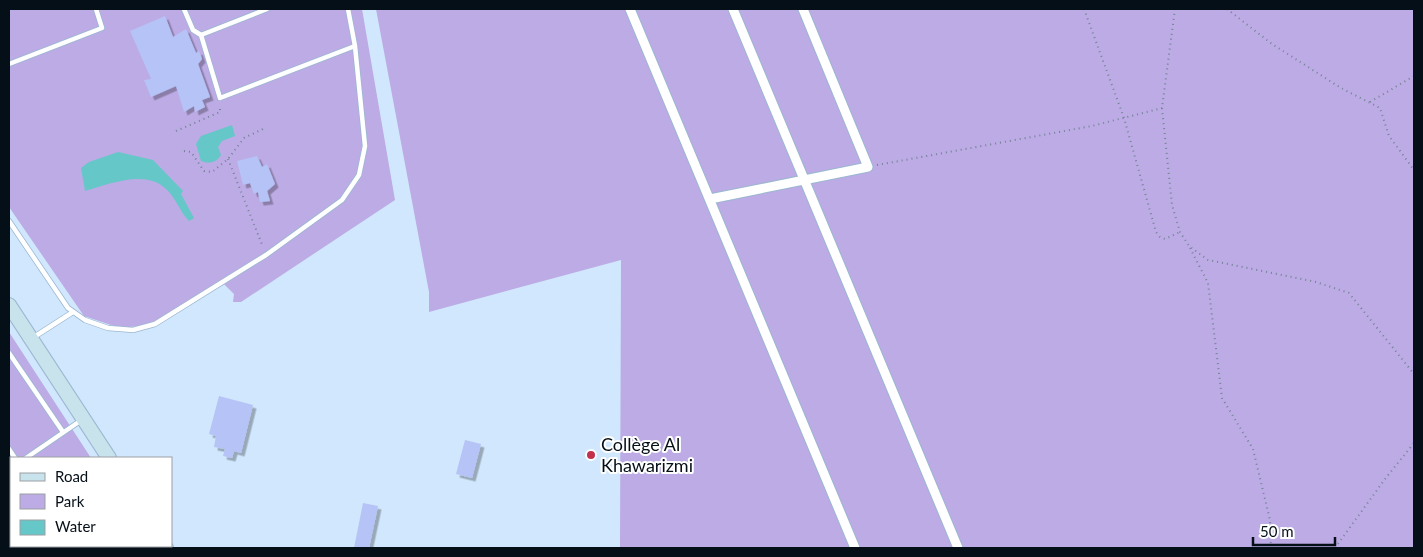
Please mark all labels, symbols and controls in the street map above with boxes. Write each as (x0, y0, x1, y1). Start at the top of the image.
place label: Collège Al Khawarizmi (601, 433, 693, 476)
marker: Collège Al Khawarizmi (585, 449, 597, 461)
legend (10, 457, 172, 547)
text: Road (55, 467, 88, 485)
text: Park (55, 492, 85, 510)
scale bar (1253, 514, 1336, 546)
text: Water (55, 517, 96, 535)
text: 50 m (1260, 522, 1294, 540)

